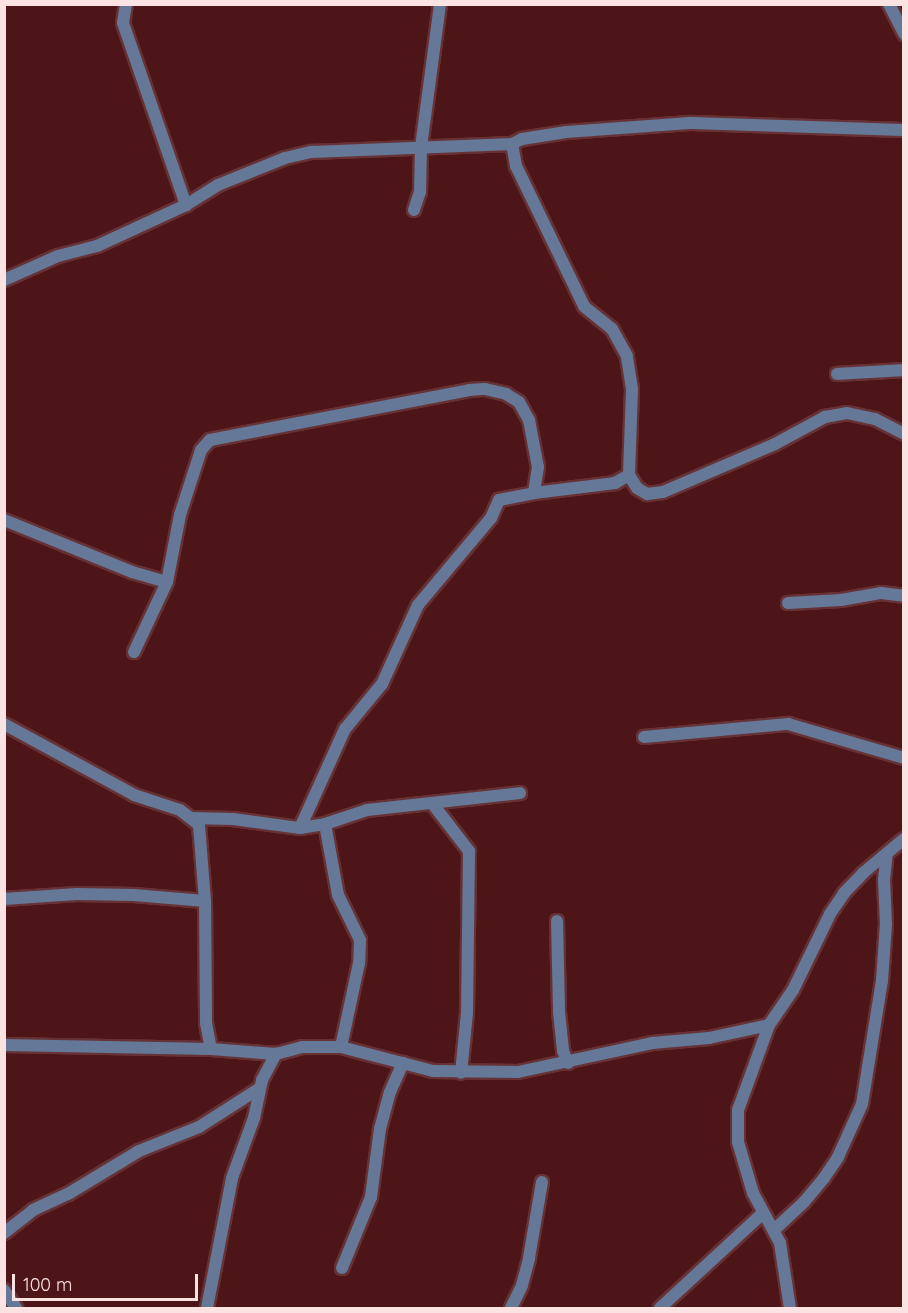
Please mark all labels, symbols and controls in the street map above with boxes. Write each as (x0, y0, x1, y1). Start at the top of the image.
scale bar (15, 1262, 201, 1300)
text: 100 m (23, 1273, 72, 1296)

